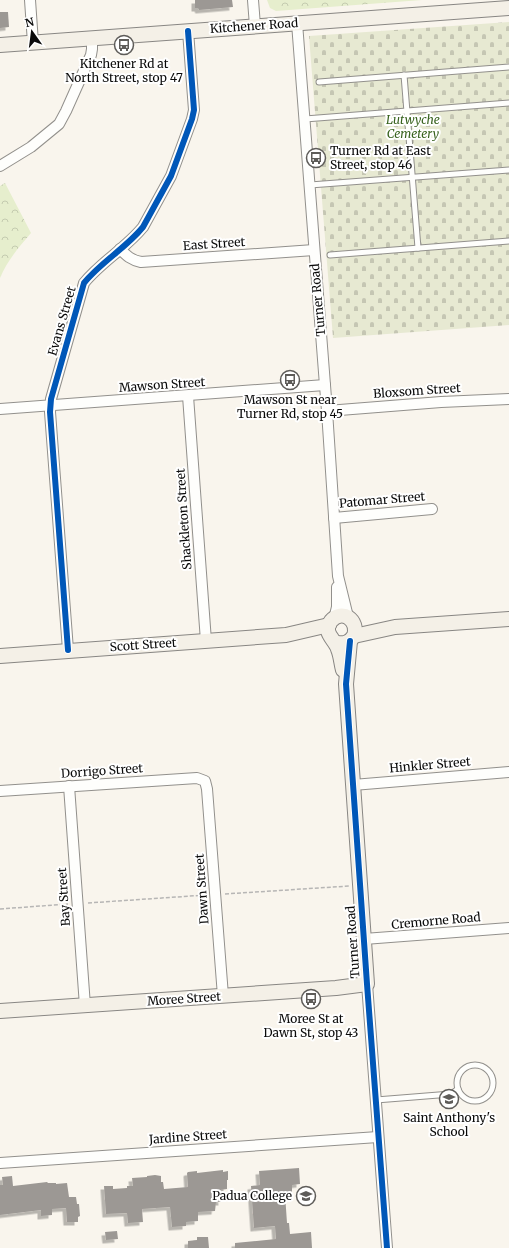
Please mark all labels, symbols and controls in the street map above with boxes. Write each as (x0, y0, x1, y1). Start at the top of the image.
north arrow (12, 12, 52, 52)
text: N (24, 14, 36, 30)
street label: Kitchener Road (209, 15, 299, 36)
bus stop icon: Kitchener Rd at North Street, stop 47 (113, 34, 135, 56)
place label: Kitchener Rd at North Street, stop 47 (65, 56, 183, 85)
park label: Lutwyche Cemetery (386, 112, 440, 141)
place label: Turner Rd at East Street, stop 46 (330, 143, 431, 172)
bus stop icon: Turner Rd at East Street, stop 46 (305, 147, 327, 169)
street label: East Street (182, 234, 246, 253)
street label: Turner Road (307, 263, 328, 337)
street label: Evans Street (44, 284, 79, 357)
bus stop icon: Mawson St near Turner Rd, stop 45 (279, 369, 301, 391)
street label: Mawson Street (118, 374, 206, 395)
street label: Bloxsom Street (373, 380, 461, 401)
place label: Mawson St near Turner Rd, stop 45 (237, 392, 343, 421)
street label: Shackleton Street (172, 468, 195, 570)
street label: Patomar Street (338, 488, 426, 511)
street label: Scott Street (109, 635, 177, 654)
street label: Hinkler Street (389, 753, 472, 776)
street label: Dorrigo Street (60, 760, 144, 781)
street label: Dawn Street (192, 853, 211, 925)
street label: Bay Street (54, 867, 73, 927)
street label: Turner Road (342, 905, 363, 979)
street label: Cremorne Road (391, 909, 481, 932)
street label: Moree Street (147, 988, 222, 1009)
bus stop icon: Moree St at Dawn St, stop 43 (300, 988, 322, 1010)
place label: Moree St at Dawn St, stop 43 (264, 1011, 359, 1040)
school or university icon: Saint Anthony's School (438, 1088, 460, 1110)
place label: Saint Anthony's School (403, 1110, 495, 1139)
street label: Jardine Street (147, 1126, 228, 1147)
school or university icon: Padua College (295, 1185, 317, 1207)
place label: Padua College (212, 1188, 292, 1203)

